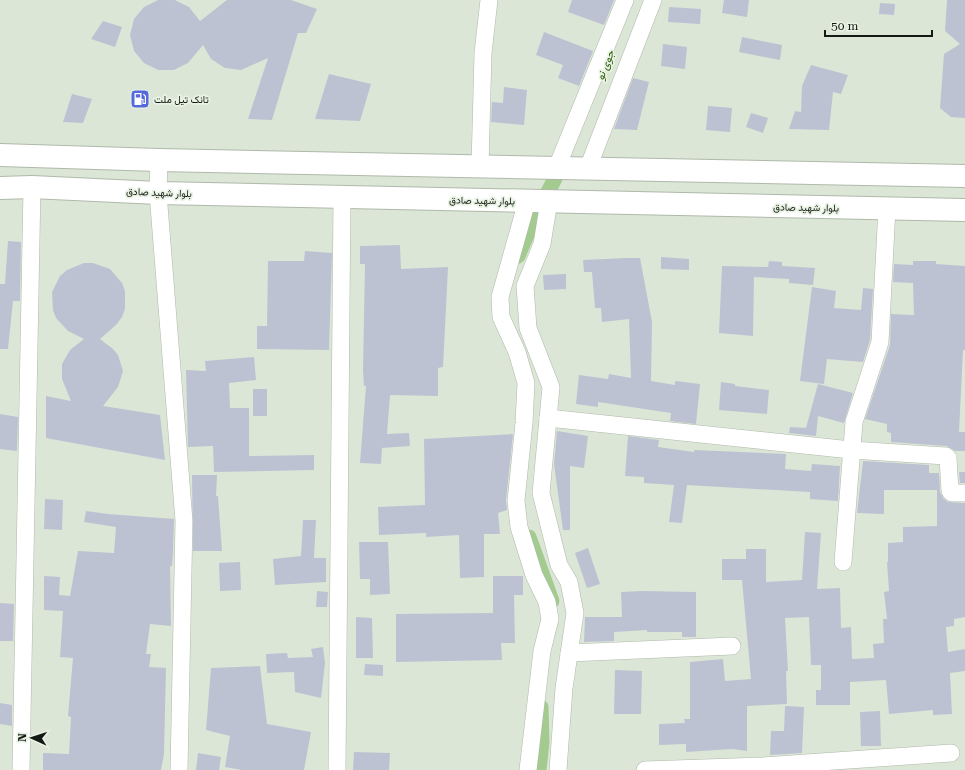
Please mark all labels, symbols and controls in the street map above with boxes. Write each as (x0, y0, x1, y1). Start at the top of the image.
scale bar (825, 12, 932, 38)
text: 50 m (831, 19, 858, 33)
water label: جوی نو (594, 48, 618, 82)
fuel station icon: تانک تیل ملت (129, 88, 151, 110)
place label: تانک تیل ملت (154, 94, 209, 106)
street label: بلوار شهید صادق (126, 186, 192, 200)
street label: بلوار شهید صادق (449, 194, 515, 208)
street label: بلوار شهید صادق (773, 201, 839, 215)
north arrow (12, 718, 52, 758)
text: N (16, 732, 29, 742)

